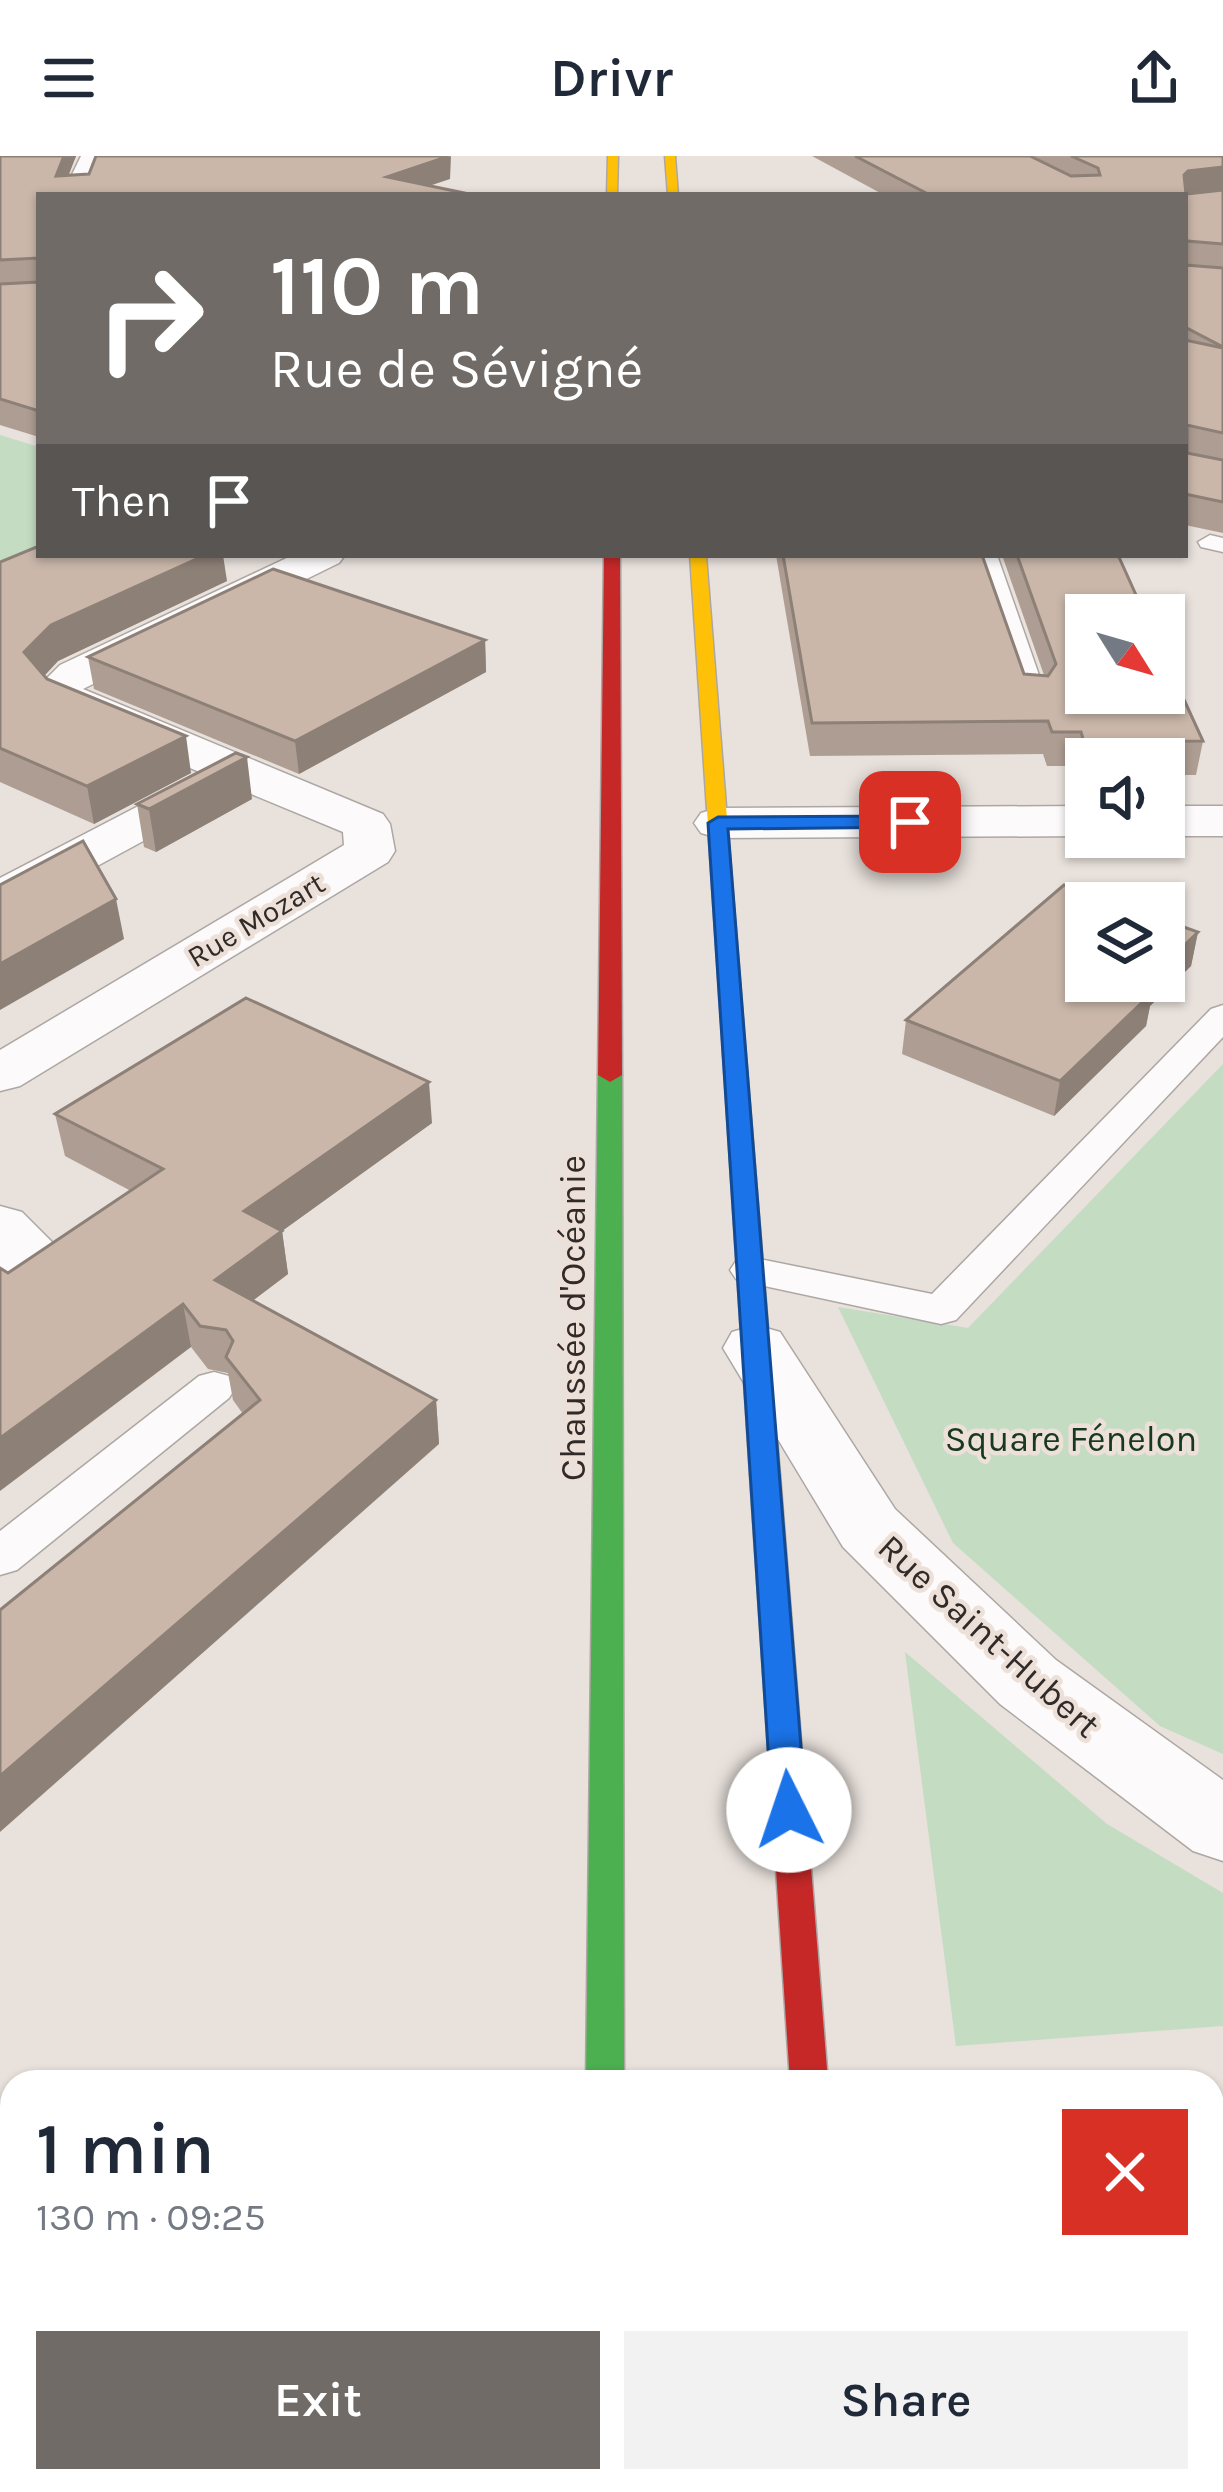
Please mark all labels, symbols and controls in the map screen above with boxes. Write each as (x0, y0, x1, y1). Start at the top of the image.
icon: menu (36, 45, 102, 111)
icon: share (1121, 45, 1187, 111)
text: Drivr (550, 46, 673, 110)
text: 110 m (270, 237, 484, 335)
icon: right (72, 240, 228, 396)
text: Rue de Sévigné (270, 337, 643, 401)
icon: arrive (196, 468, 262, 534)
text: Then (72, 475, 172, 527)
north arrow (1065, 594, 1185, 714)
map controls (1065, 594, 1185, 1002)
button: sound (1065, 738, 1185, 858)
pin (859, 771, 961, 873)
icon: arrive (877, 789, 943, 855)
street label: Rue Mozart (181, 865, 331, 975)
button: layers (1065, 882, 1185, 1002)
street label: Chaussée d'Océanie (552, 1155, 594, 1481)
park label: Square Fénelon (945, 1418, 1197, 1460)
street label: Rue Saint-Hubert (870, 1526, 1108, 1746)
position arrow (726, 1747, 852, 1873)
text: 1 min (36, 2107, 215, 2191)
button: close (1062, 2109, 1188, 2235)
text: 130 m · 09:25 (36, 2194, 266, 2240)
button: Exit (36, 2331, 600, 2469)
button: Share (624, 2331, 1188, 2469)

